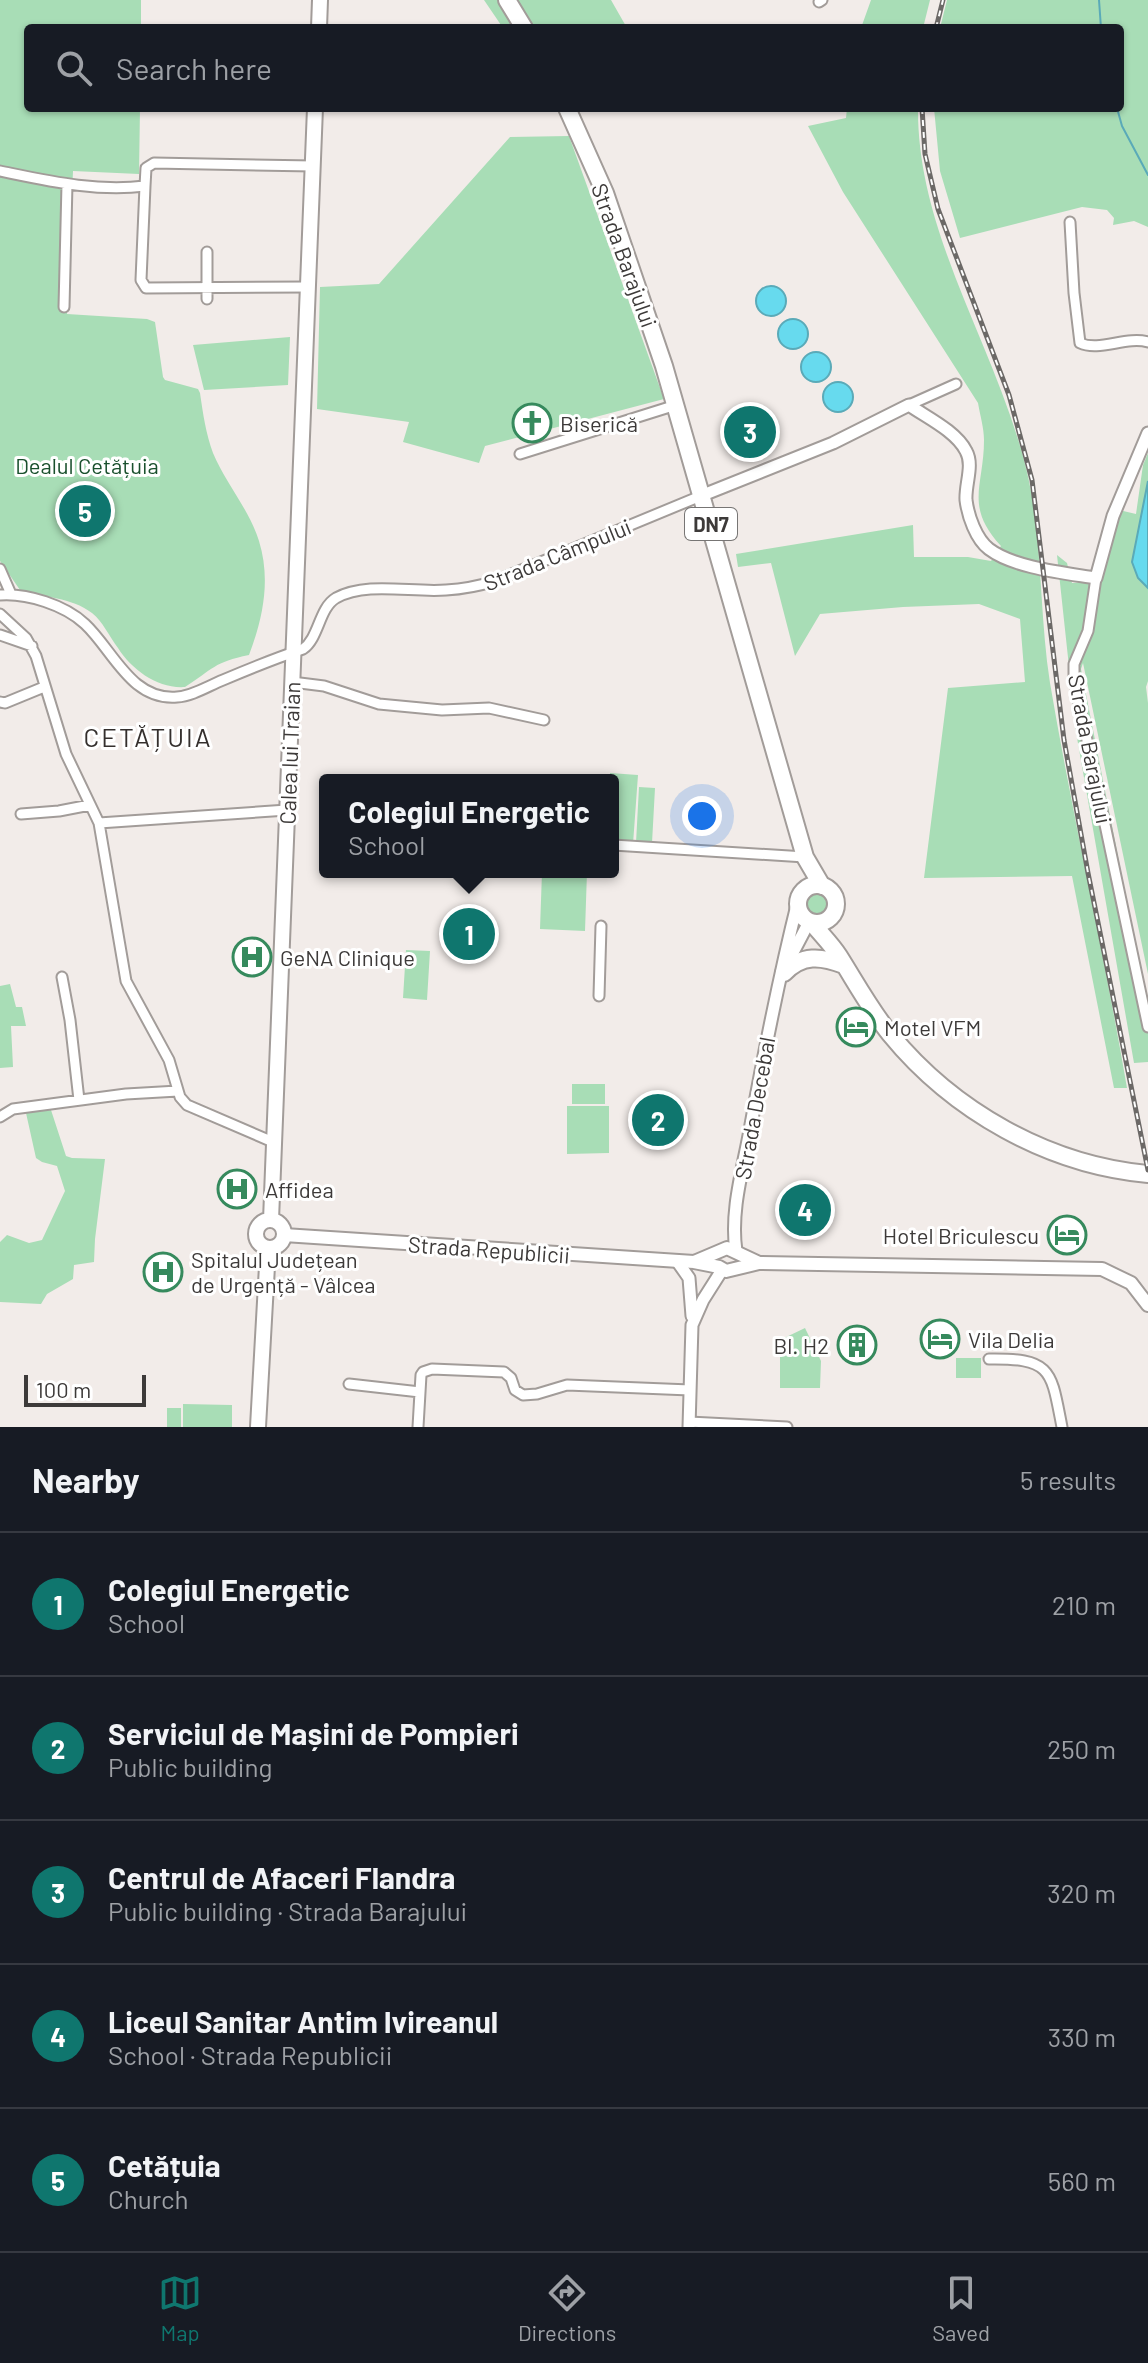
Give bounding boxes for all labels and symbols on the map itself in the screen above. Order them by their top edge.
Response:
street label: Strada Barajului [587,179,663,331]
church icon: Biserică [511,402,553,444]
pin: 3 [724,402,776,462]
place label: Biserică [560,410,638,436]
park label: Dealul Cetățuia [15,452,159,478]
pin: 5 [59,481,111,541]
road number: DN7 [685,508,737,540]
street label: Strada Câmpului [479,513,635,595]
street label: Strada Barajului [1064,672,1118,826]
street label: Calea lui Traian [274,681,304,825]
district label: CETĂȚUIA [83,721,213,752]
your location [682,796,722,836]
pin: 1 [443,904,495,964]
hospital icon: GeNA Clinique [231,936,273,978]
place label: GeNA Clinique [280,944,415,970]
hotel icon: Motel VFM [835,1006,877,1048]
place label: Motel VFM [884,1014,981,1040]
street label: Strada Decebal [729,1035,779,1181]
pin: 2 [632,1090,684,1150]
hospital icon: Affidea [216,1168,258,1210]
place label: Affidea [265,1176,334,1202]
pin: 4 [779,1180,831,1240]
hotel icon: Hotel Briculescu [1046,1214,1088,1256]
place label: Hotel Briculescu [883,1222,1039,1248]
street label: Strada Republicii [407,1230,571,1268]
place label: Spitalul Județean de Urgență - Vâlcea [191,1246,376,1297]
hospital icon: Spitalul Județean de Urgență - Vâlcea [142,1251,184,1293]
hotel icon: Vila Delia [919,1318,961,1360]
building icon: Bl. H2 [836,1324,878,1366]
place label: Vila Delia [968,1326,1055,1352]
place label: Bl. H2 [773,1332,829,1358]
scale bar [24,1371,146,1407]

